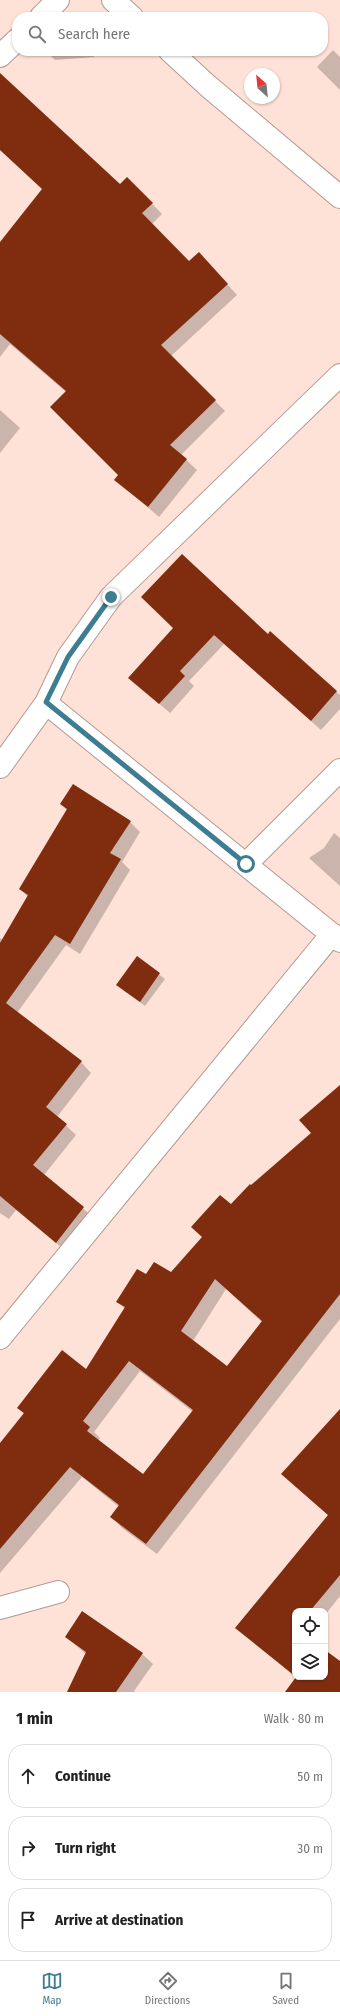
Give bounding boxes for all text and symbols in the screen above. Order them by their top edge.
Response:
search box [12,12,328,56]
icon: search [26,23,48,45]
text: Search here [58,25,130,43]
north arrow [244,68,280,104]
route end [102,588,120,606]
route start [237,855,255,873]
map controls [292,1608,328,1680]
button: locate [292,1608,328,1644]
button: layers [292,1644,328,1680]
text: 1 min [16,1708,53,1729]
text: Walk · 80 m [264,1711,324,1726]
icon: ahead [17,1765,39,1787]
text: Continue [55,1767,111,1785]
text: 50 m [297,1769,323,1784]
icon: right [17,1837,39,1859]
text: Turn right [55,1839,116,1857]
text: 30 m [297,1841,323,1856]
icon: arrive [17,1909,39,1931]
text: Arrive at destination [55,1911,183,1929]
tab: Map [41,1970,63,2007]
tab: Directions [145,1970,190,2007]
tab: Saved [272,1970,299,2007]

